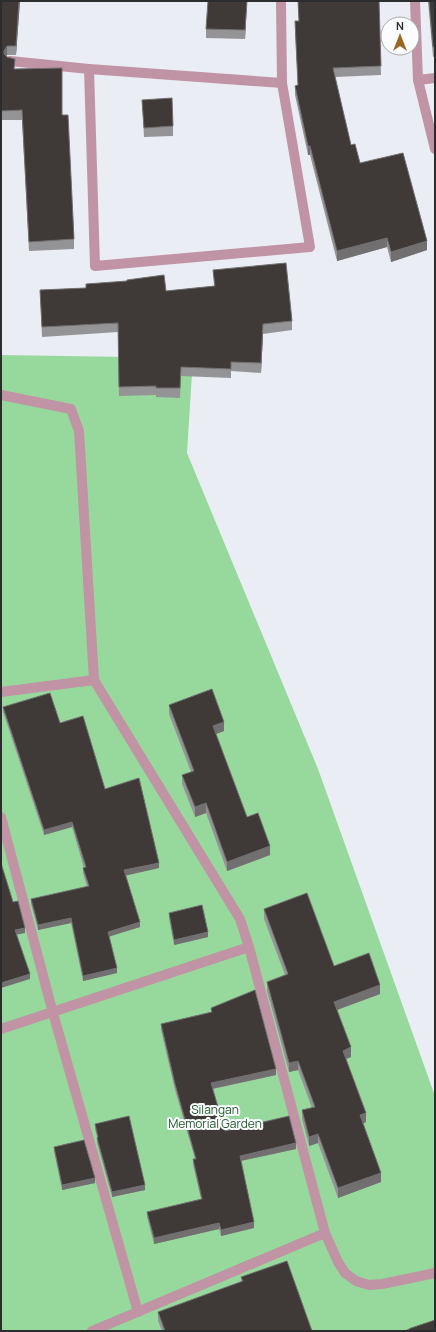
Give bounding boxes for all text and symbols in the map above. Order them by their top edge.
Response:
north arrow [380,16,420,56]
text: N [396,18,404,33]
park label: Silangan Memorial Garden [168,1101,262,1132]

